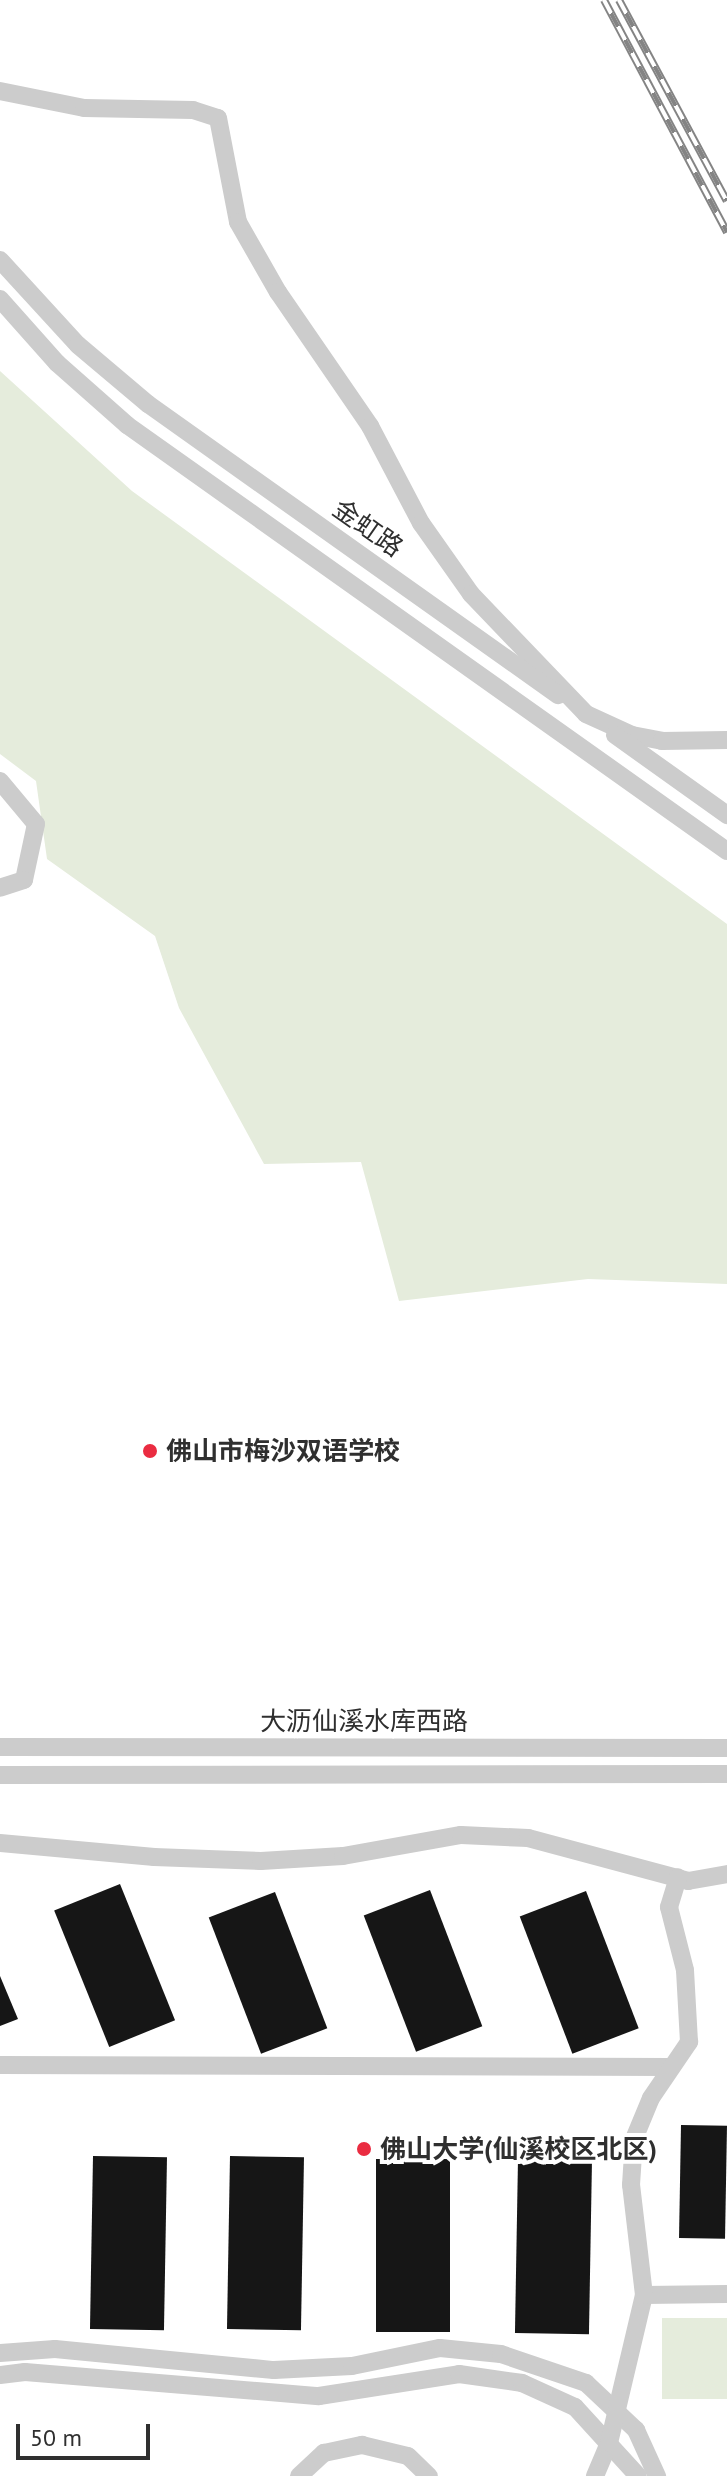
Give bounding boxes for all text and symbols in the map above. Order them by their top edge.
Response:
street label: 金虹路 [327,493,409,563]
place label: 佛山市梅沙双语学校 [166,1435,400,1467]
marker: 佛山市梅沙双语学校 [141,1442,159,1460]
street label: 大沥仙溪水库西路 [260,1705,468,1737]
place label: 佛山大学(仙溪校区北区) [380,2133,657,2165]
marker: 佛山大学(仙溪校区北区) [355,2140,373,2158]
scale bar [20,2408,154,2458]
text: 50 m [30,2422,82,2453]

